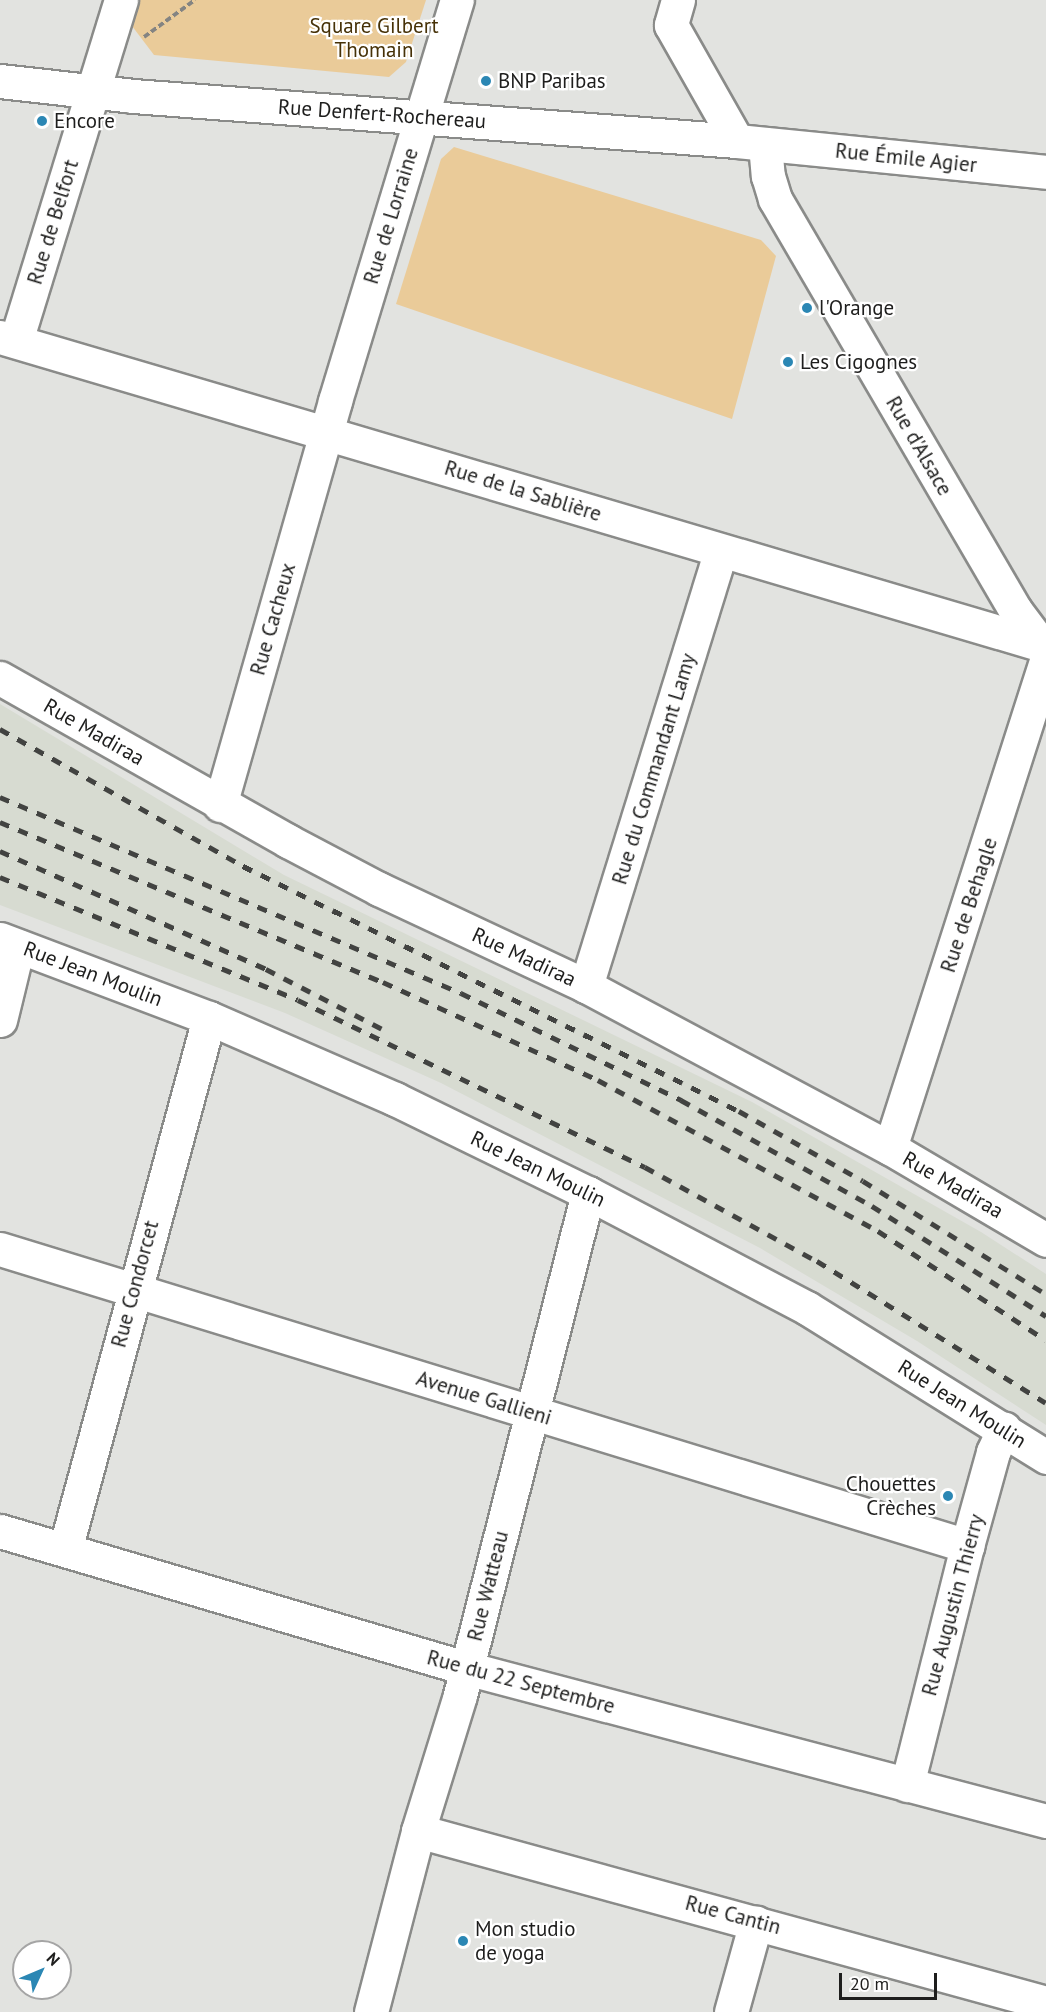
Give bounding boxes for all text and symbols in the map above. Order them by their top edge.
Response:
park label: Square Gilbert Thomain [309,13,439,63]
place label: BNP Paribas [498,68,607,94]
marker: BNP Paribas [479,74,493,88]
street label: Rue Denfert-Rochereau [277,94,487,134]
place label: Encore [54,108,115,134]
marker: Encore [35,114,49,128]
street label: Rue Émile Agier [834,138,978,178]
street label: Rue de Lorraine [358,145,424,287]
street label: Rue de Belfort [22,157,84,287]
place label: l'Orange [819,295,894,321]
marker: l'Orange [800,301,814,315]
place label: Les Cigognes [800,349,917,375]
marker: Les Cigognes [781,355,795,369]
street label: Rue d'Alsace [880,392,958,500]
street label: Rue de la Sablière [441,455,605,527]
street label: Rue Cacheux [245,560,301,678]
street label: Rue du Commandant Lamy [607,650,701,888]
street label: Rue Madiraa [39,693,149,771]
street label: Rue de Behagle [935,834,1003,976]
street label: Rue Madiraa [468,922,580,992]
street label: Rue Jean Moulin [20,936,166,1012]
street label: Rue Jean Moulin [467,1126,609,1212]
street label: Rue Madiraa [898,1146,1008,1224]
street label: Rue Condorcet [106,1218,164,1350]
street label: Rue Jean Moulin [893,1354,1031,1454]
street label: Avenue Gallieni [413,1365,555,1431]
place label: Chouettes Crèches [846,1471,936,1521]
marker: Chouettes Crèches [941,1489,955,1503]
street label: Rue Augustin Thierry [916,1511,990,1699]
street label: Rue Watteau [462,1528,514,1644]
street label: Rue du 22 Septembre [424,1645,618,1719]
street label: Rue Cantin [683,1890,783,1940]
place label: Mon studio de yoga [475,1916,575,1966]
marker: Mon studio de yoga [456,1934,470,1948]
north arrow [12,1940,72,2000]
text: N [43,1948,64,1970]
scale bar [842,1961,940,1999]
text: 20 m [850,1972,889,1995]

